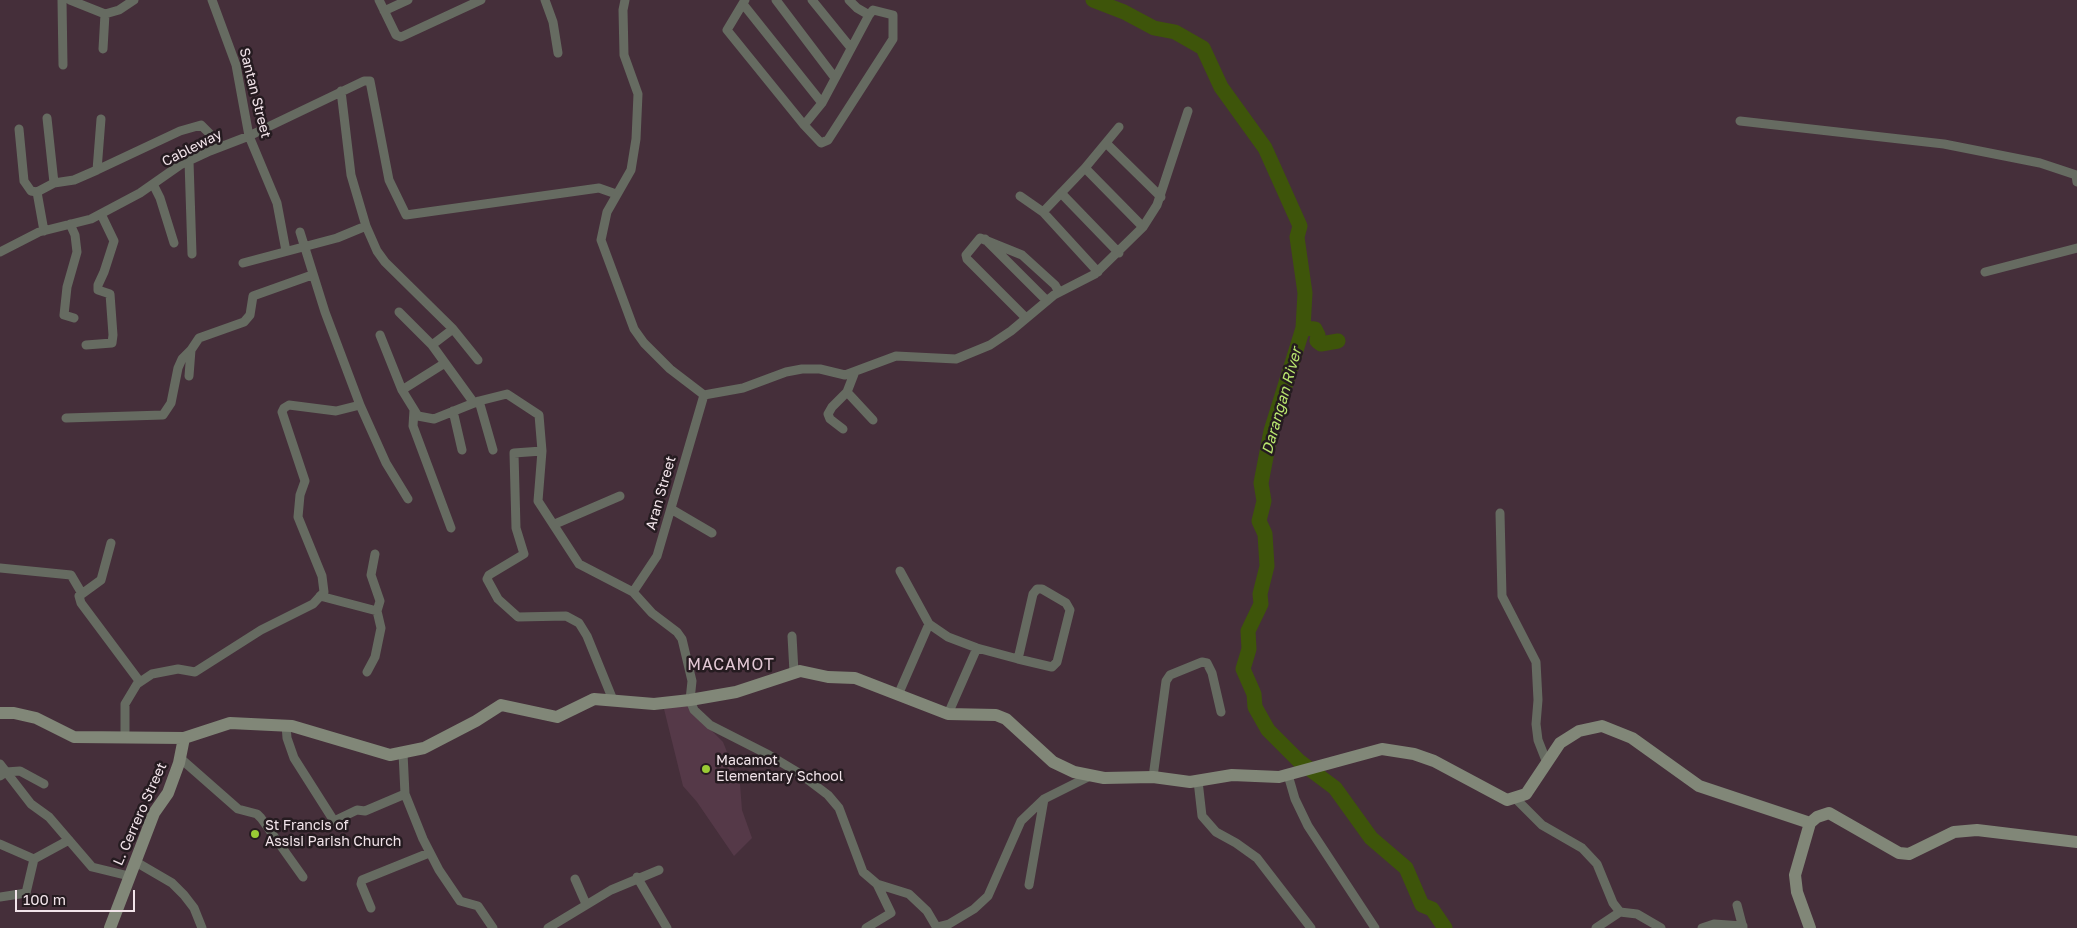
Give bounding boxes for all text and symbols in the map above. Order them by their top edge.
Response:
street label: Santan Street [236,46,274,140]
street label: Cableway [159,126,225,170]
water label: Darangan River [1258,346,1306,456]
street label: Aran Street [642,454,680,532]
district label: MACAMOT [686,655,776,675]
place label: Macamot Elementary School [716,753,843,786]
street label: L. Cerrero Street [110,760,170,868]
marker: Macamot Elementary School [700,763,712,775]
place label: St Francis of Assisi Parish Church [265,818,401,850]
marker: St Francis of Assisi Parish Church [249,828,261,840]
scale bar [18,880,138,912]
text: 100 m [23,890,66,908]

